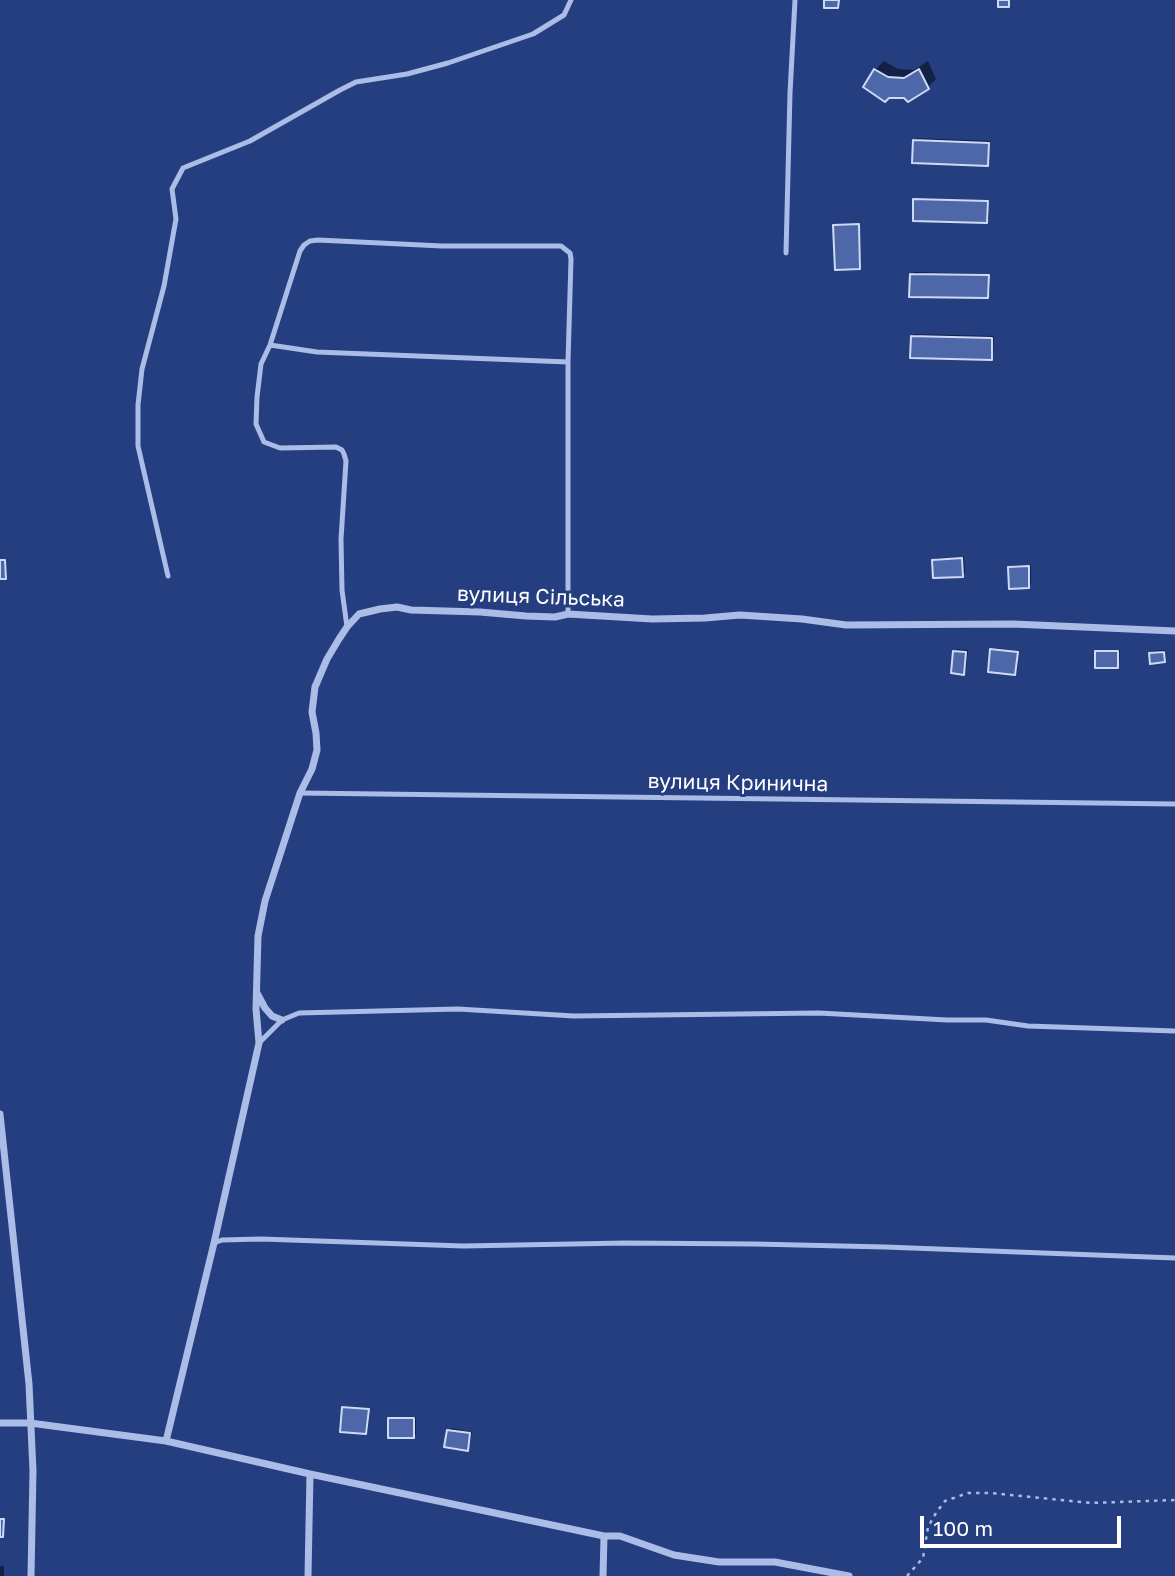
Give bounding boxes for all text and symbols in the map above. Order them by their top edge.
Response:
street label: вулиця Сільська [457,581,625,613]
street label: вулиця Кринична [647,769,829,797]
scale bar [923,1502,1124,1546]
text: 100 m [933,1515,993,1541]

